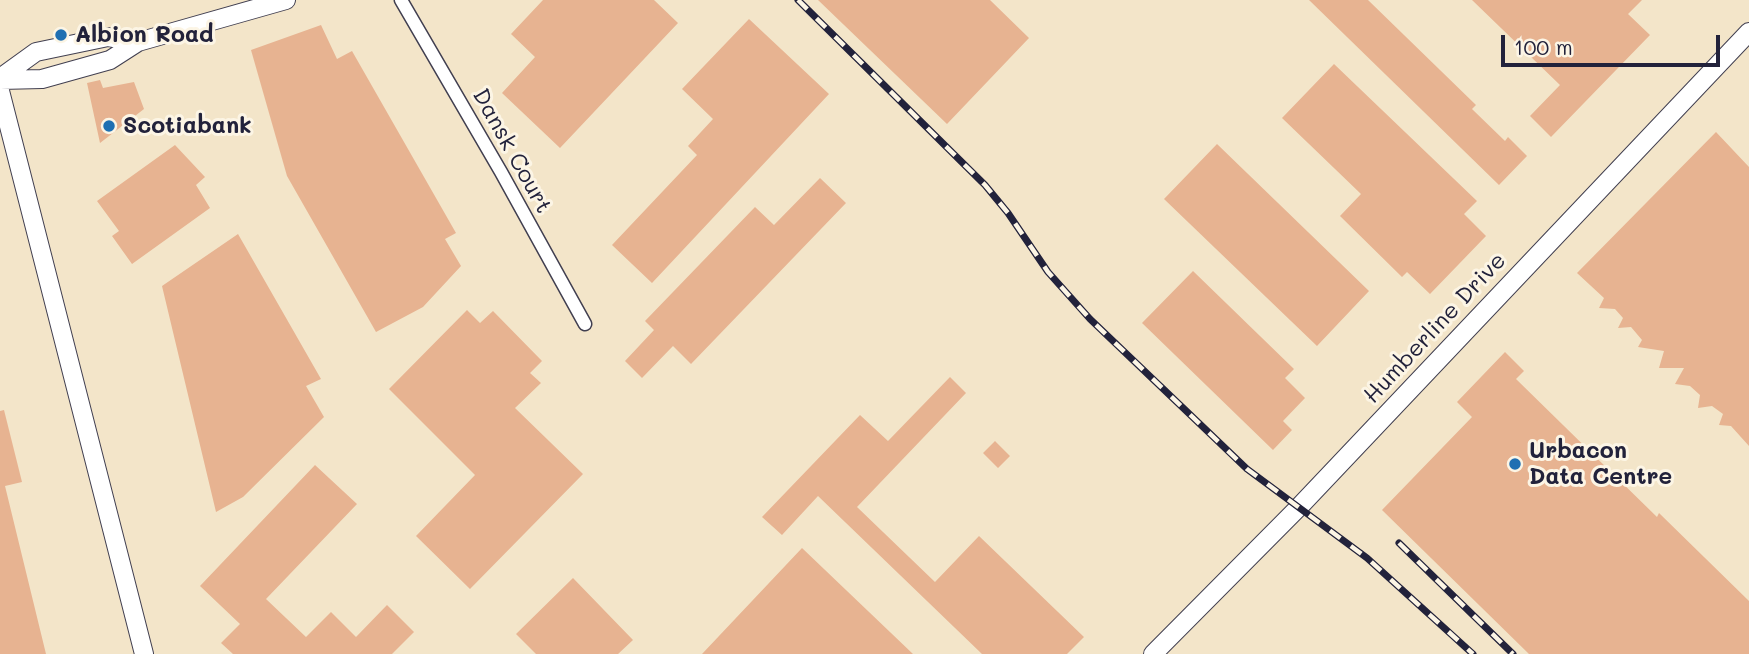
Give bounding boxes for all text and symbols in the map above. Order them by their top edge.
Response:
place label: Albion Road [75,21,214,49]
scale bar [1504,21,1723,65]
marker: Albion Road [53,27,69,43]
text: 100 m [1514,33,1573,60]
street label: Dansk Court [466,84,558,218]
place label: Scotiabank [123,112,252,140]
marker: Scotiabank [101,118,117,134]
street label: Humberline Drive [1358,247,1512,409]
place label: Urbacon Data Centre [1529,437,1672,491]
marker: Urbacon Data Centre [1507,456,1523,472]

